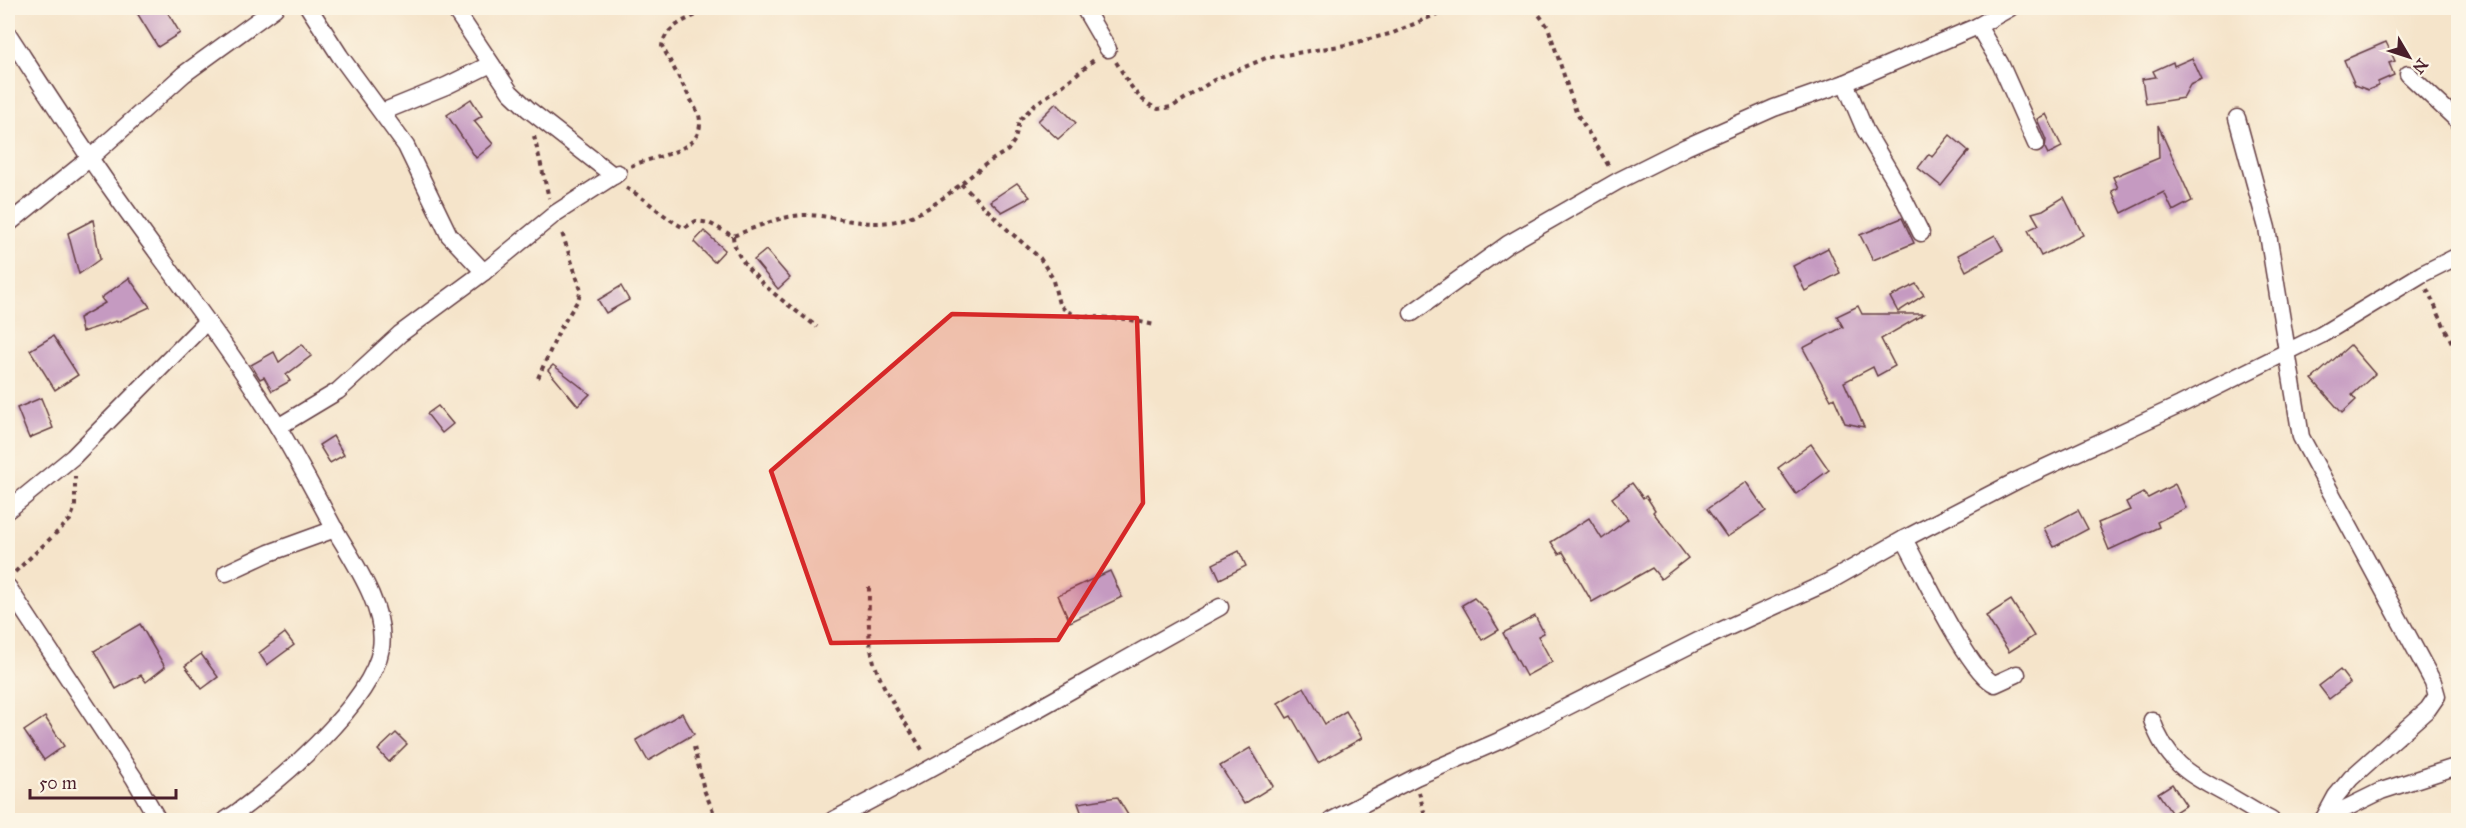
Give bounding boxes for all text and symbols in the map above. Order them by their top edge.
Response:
north arrow [2379,27,2439,87]
text: N [2408,55,2432,78]
scale bar [30,762,176,800]
text: 50 m [39,772,77,794]

